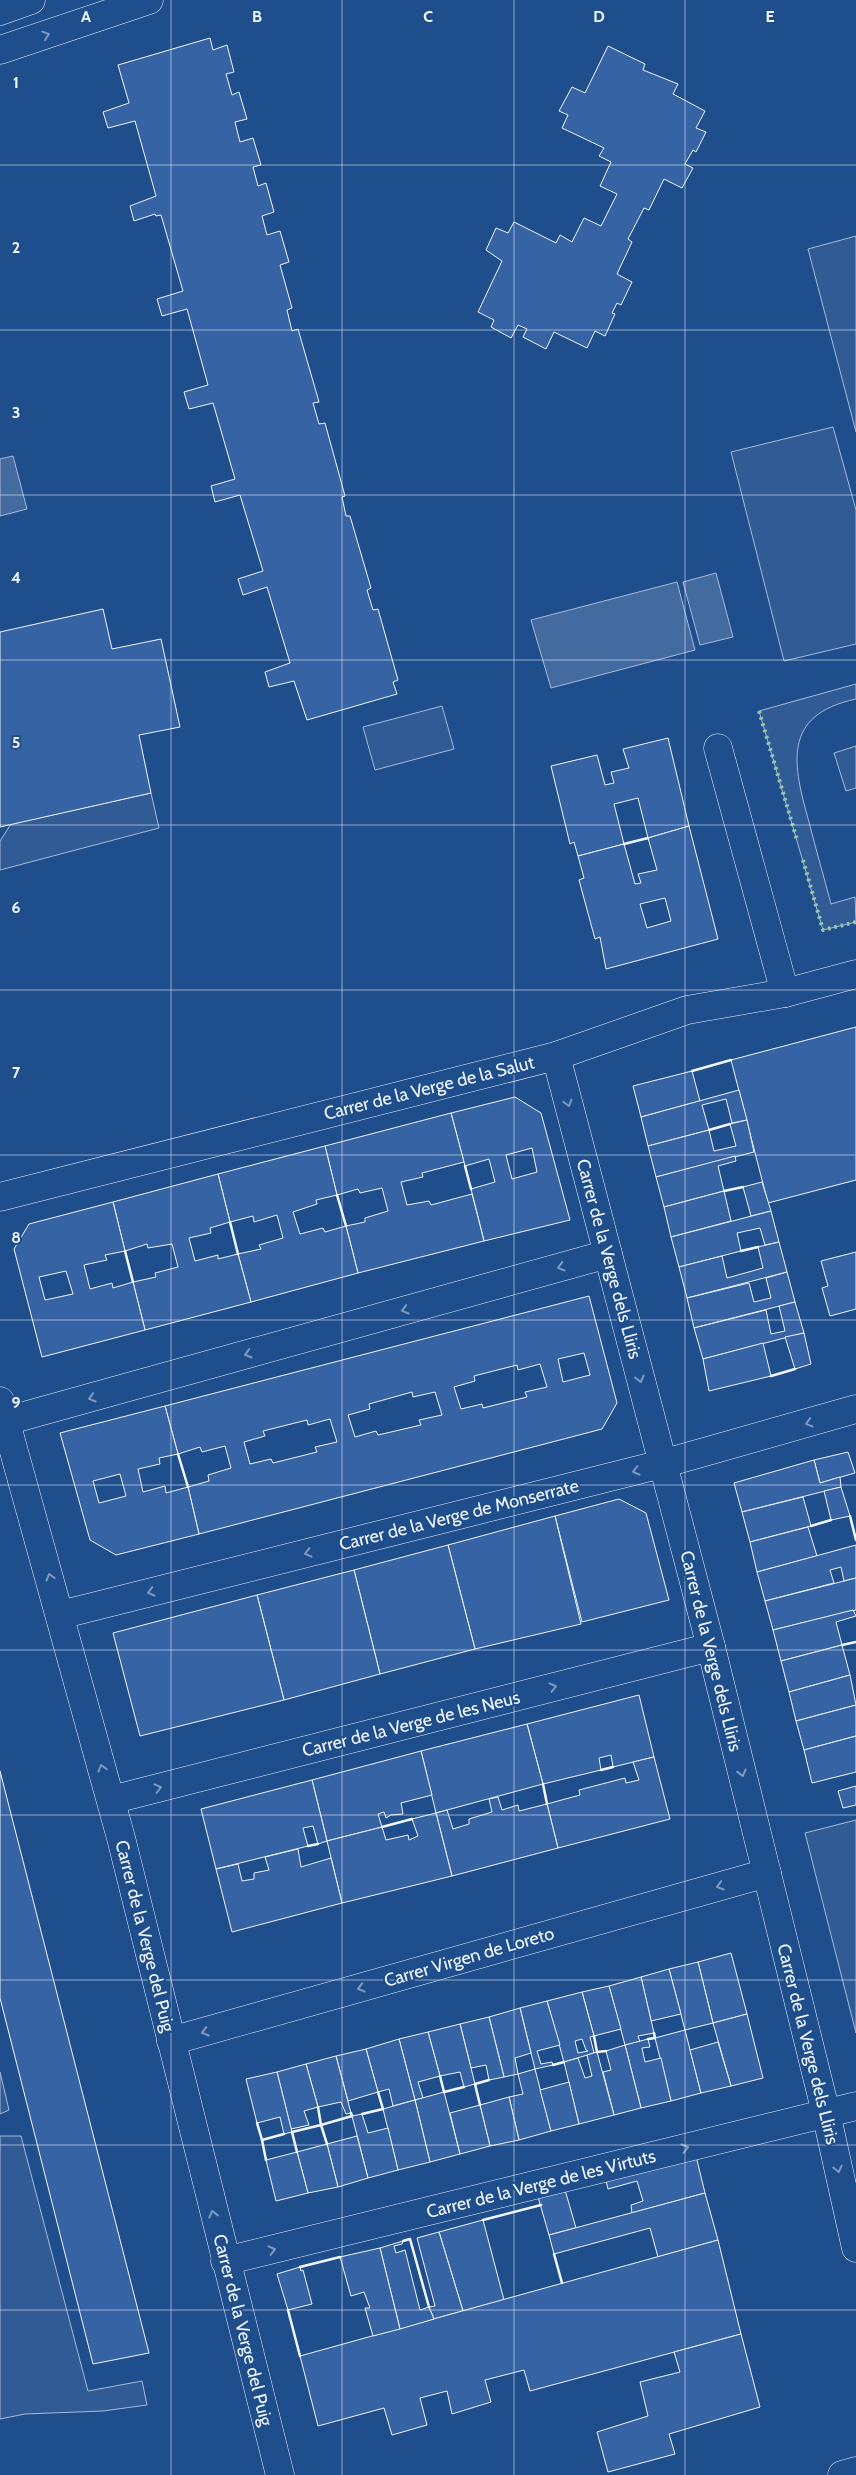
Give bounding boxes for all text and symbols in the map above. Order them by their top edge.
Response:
text: A [81,7,91,26]
text: B [252,7,262,26]
text: C [423,7,433,26]
text: D [593,7,605,26]
text: E [765,7,775,26]
one-way arrow [41,31,50,41]
text: 1 [13,73,19,92]
text: 2 [12,238,20,257]
text: 3 [12,403,20,422]
text: 4 [11,568,21,587]
text: 5 [12,733,20,752]
text: 6 [12,898,21,917]
street label: Carrer de la Verge de la Salut [322,1051,536,1125]
text: 7 [12,1063,21,1082]
one-way arrow [563,1098,573,1106]
street label: Carrer de la Verge dels Lliris [572,1157,646,1361]
text: 8 [11,1228,21,1247]
one-way arrow [557,1261,566,1272]
one-way arrow [401,1305,409,1315]
one-way arrow [244,1348,253,1359]
one-way arrow [634,1374,645,1383]
one-way arrow [88,1392,96,1402]
text: 9 [12,1393,21,1412]
one-way arrow [806,1417,814,1427]
one-way arrow [631,1465,640,1476]
street label: Carrer de la Verge de Monserrate [337,1475,581,1555]
one-way arrow [304,1547,313,1558]
street label: Carrer de la Verge dels Lliris [675,1548,747,1754]
one-way arrow [45,1574,55,1582]
one-way arrow [147,1587,155,1597]
one-way arrow [549,1683,557,1693]
street label: Carrer de la Verge de les Neus [300,1686,522,1762]
one-way arrow [98,1764,108,1772]
one-way arrow [736,1769,747,1778]
one-way arrow [154,1783,163,1794]
street label: Carrer de la Verge del Puig [111,1838,180,2035]
one-way arrow [716,1881,724,1891]
street label: Carrer Virgen de Loreto [381,1922,557,1992]
street label: Carrer de la Verge dels Lliris [772,1941,844,2147]
one-way arrow [358,1982,366,1992]
one-way arrow [201,2026,209,2036]
one-way arrow [681,2143,690,2154]
street label: Carrer de la Verge de les Virtuts [424,2145,658,2223]
one-way arrow [832,2164,843,2173]
one-way arrow [208,2209,219,2218]
street label: Carrer de la Verge del Puig [209,2232,278,2429]
one-way arrow [268,2245,277,2256]

